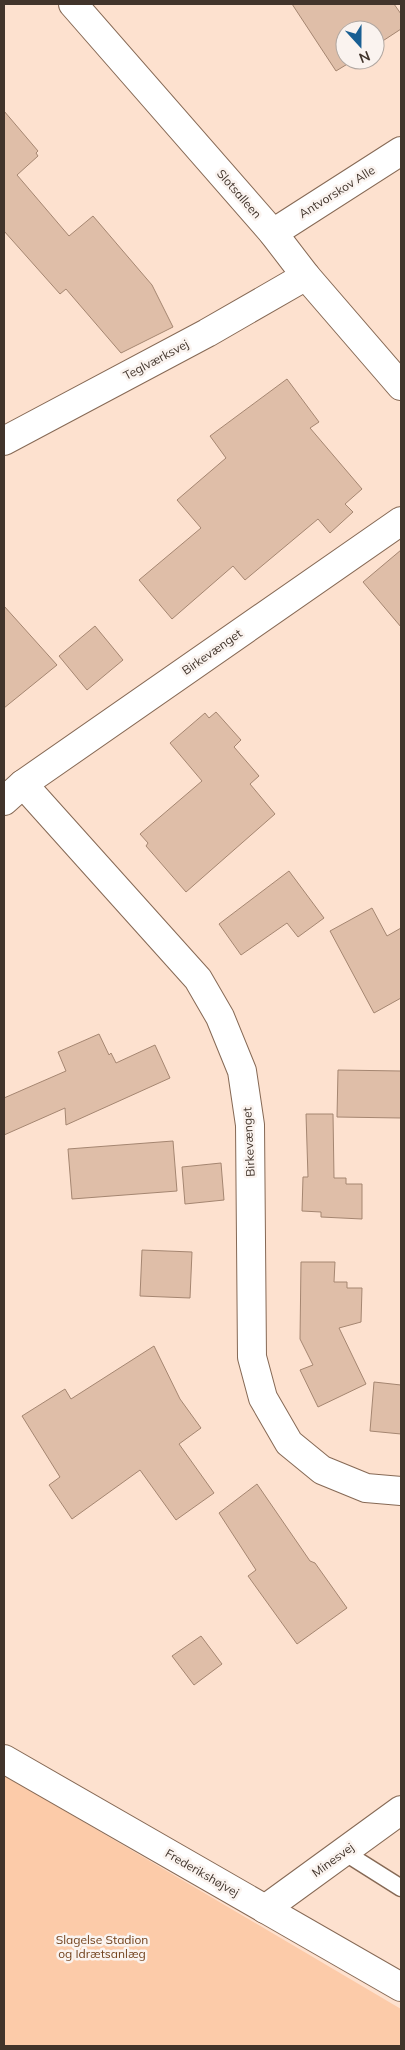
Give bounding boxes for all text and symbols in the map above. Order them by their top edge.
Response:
north arrow [335,20,385,70]
text: N [356,47,373,67]
street label: Antvorskov Alle [296,162,378,221]
street label: Slotsalleen [214,166,265,221]
street label: Teglværksvej [121,336,191,383]
street label: Birkevænget [179,625,245,678]
street label: Birkevænget [239,1107,258,1177]
street label: Minesvej [309,1839,357,1880]
street label: Frederikshøjvej [163,1845,242,1900]
park label: Slagelse Stadion og Idrætsanlæg [56,1932,148,1961]

